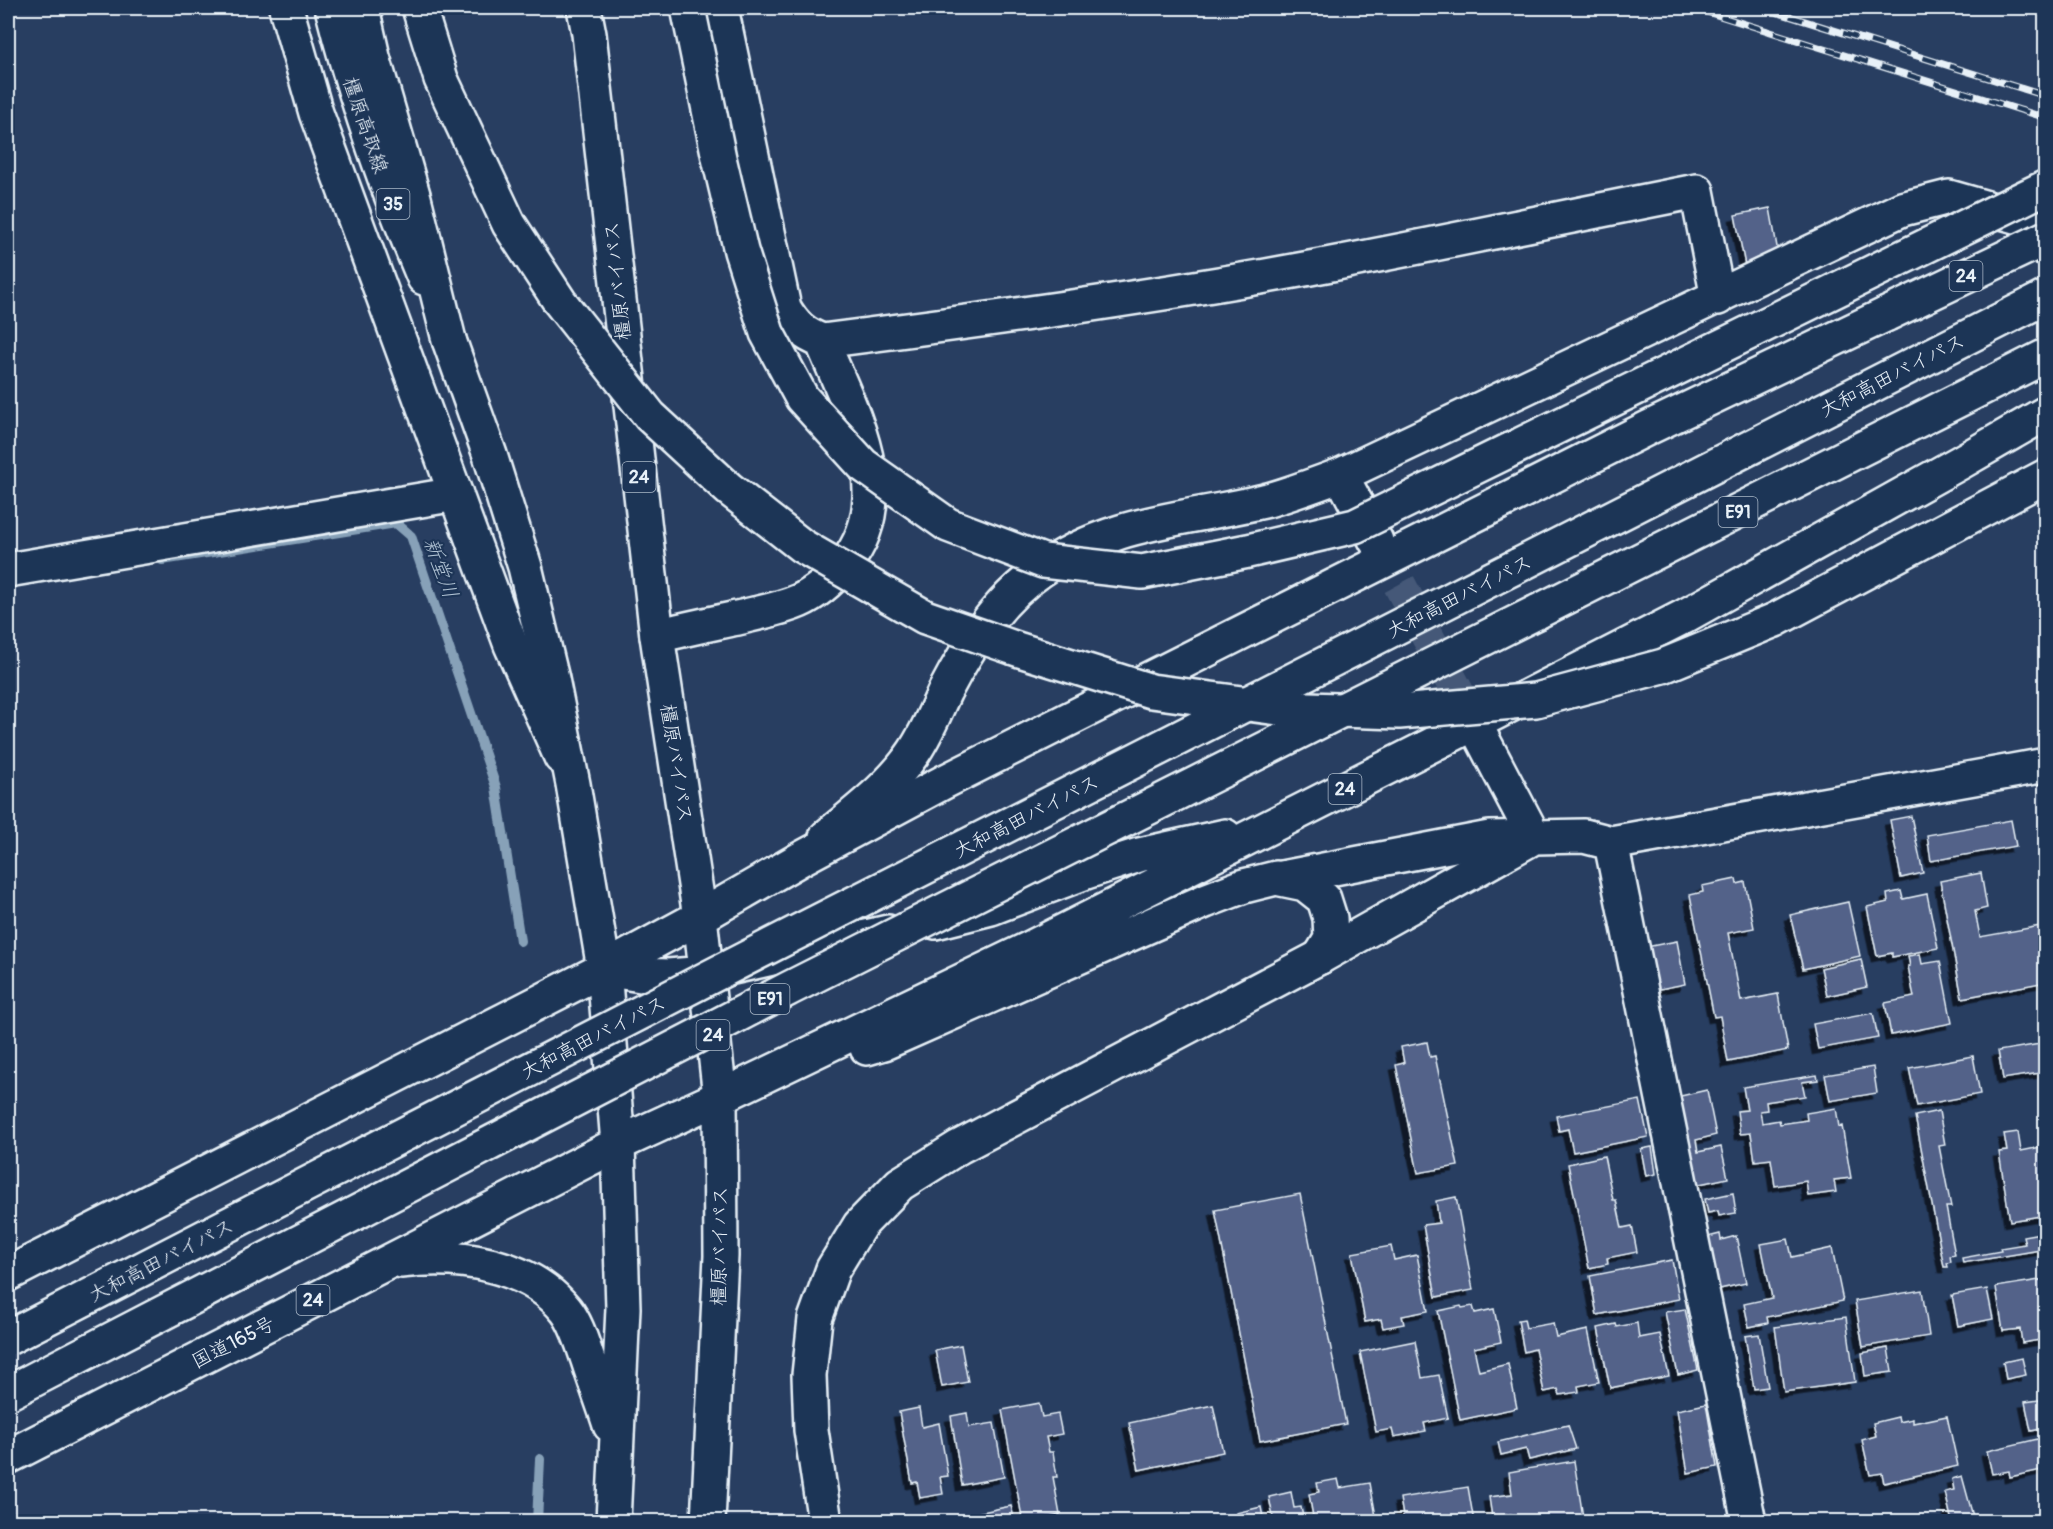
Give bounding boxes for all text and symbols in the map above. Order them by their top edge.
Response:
street label: 橿原高取線 [337,74,394,177]
road number: 35 [376,189,410,219]
street label: 橿原バイパス [599,220,636,342]
road number: 24 [1950,261,1982,291]
street label: 大和高田バイパス [1815,328,1969,423]
road number: 24 [622,462,656,492]
road number: E91 [1718,497,1758,527]
water label: 新堂川 [417,534,464,602]
street label: 大和高田バイパス [1382,549,1536,644]
street label: 橿原バイパス [655,702,698,824]
street label: 大和高田バイパス [949,769,1103,864]
road number: 24 [1328,774,1362,804]
road number: E91 [750,984,790,1014]
street label: 大和高田バイパス [516,990,670,1085]
road number: 24 [696,1020,730,1050]
street label: 橿原バイパス [706,1186,733,1306]
street label: 大和高田バイパス [84,1213,238,1308]
road number: 24 [296,1285,330,1315]
street label: 国道165号 [187,1311,279,1374]

